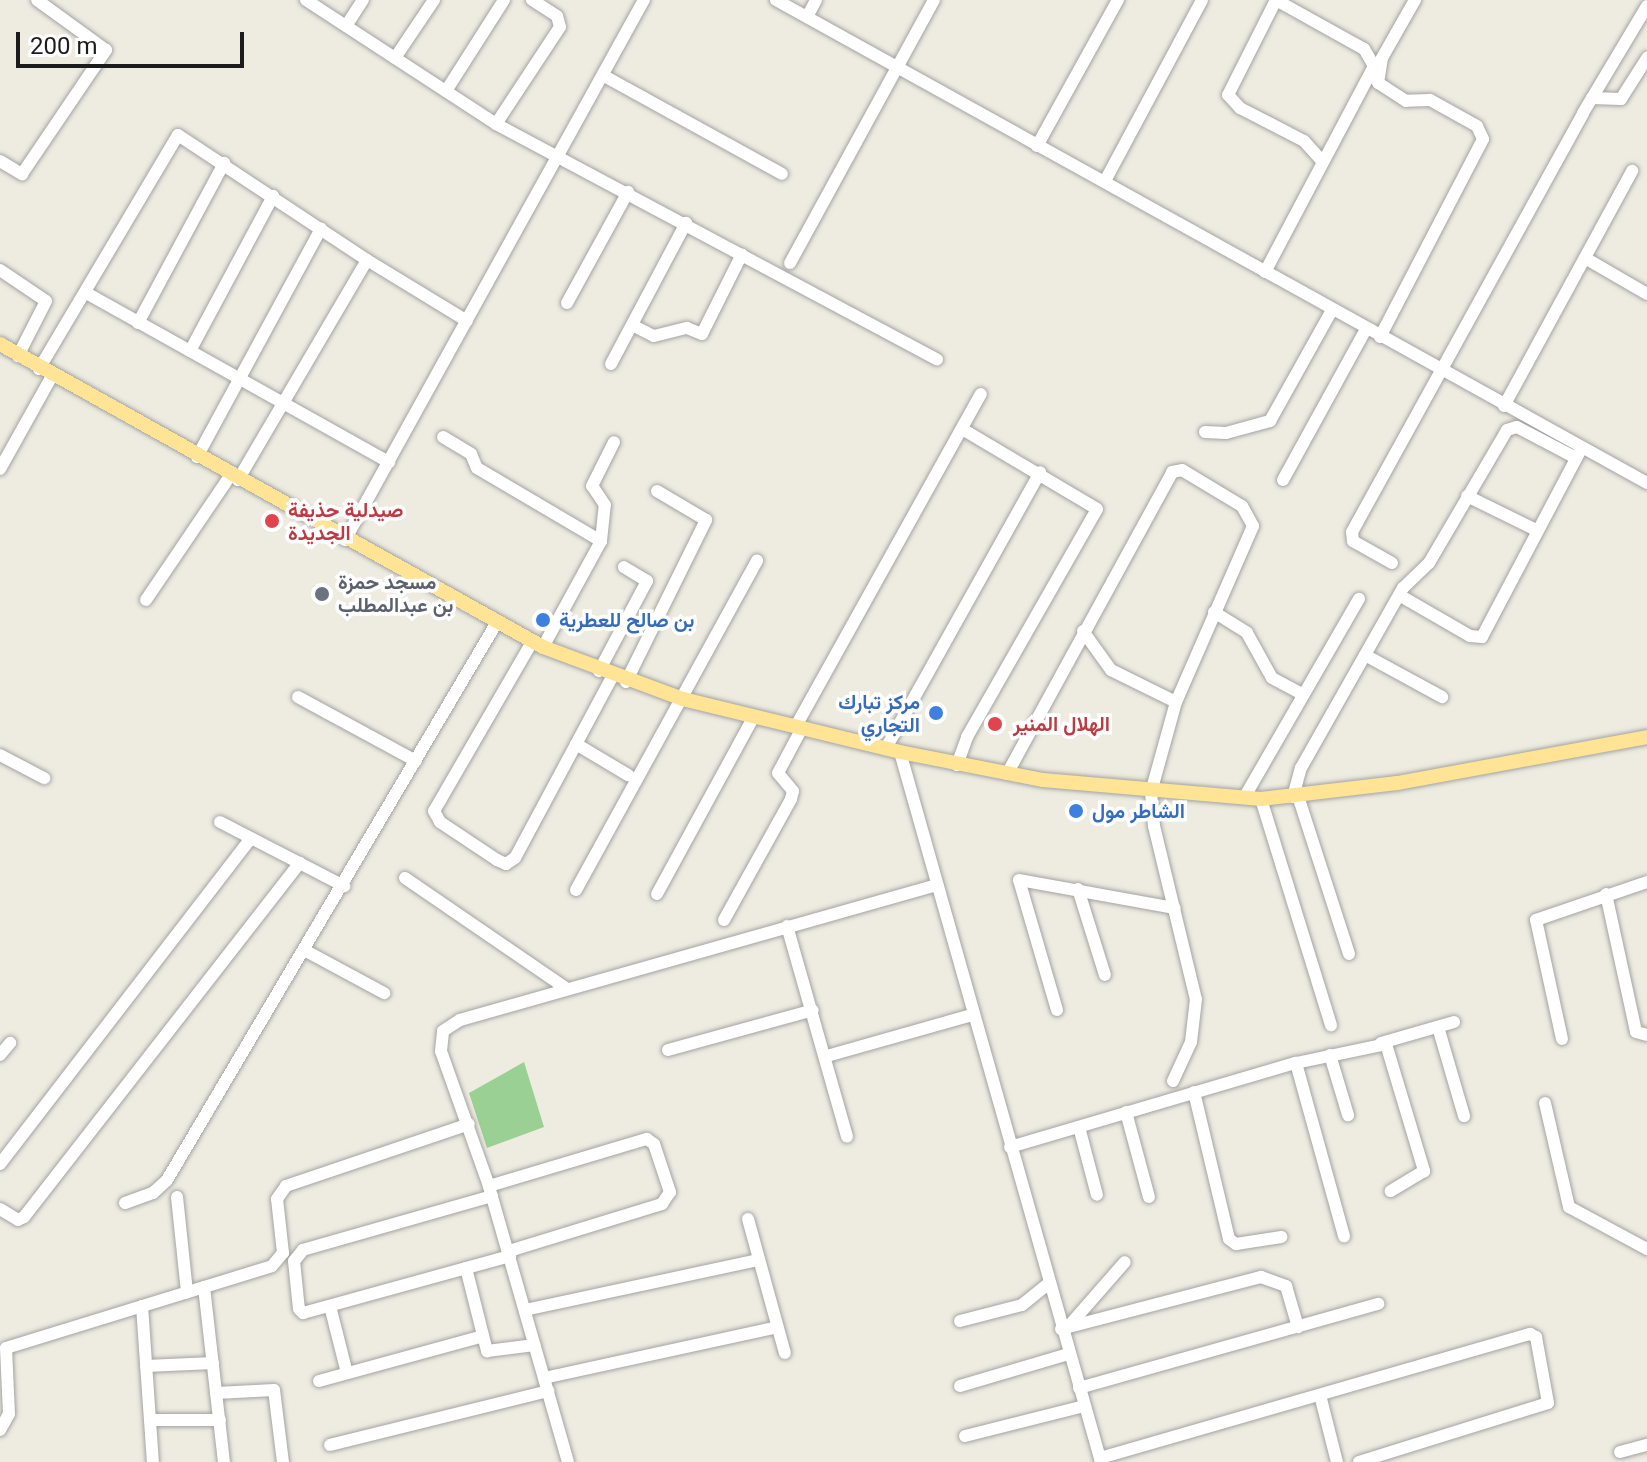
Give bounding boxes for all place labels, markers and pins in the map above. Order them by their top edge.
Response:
place label: صيدلية حذيفة الجديدة [288,498,403,545]
marker: صيدلية حذيفة الجديدة [263,512,281,530]
place label: مسجد حمزة بن عبدالمطلب [338,570,453,617]
marker: مسجد حمزة بن عبدالمطلب [313,585,331,603]
place label: بن صالح للعطرية [559,608,694,632]
marker: بن صالح للعطرية [534,611,552,629]
place label: مركز تبارك التجاري [838,690,920,737]
marker: مركز تبارك التجاري [927,704,945,722]
place label: الهلال المنير [1013,712,1110,736]
marker: الهلال المنير [984,713,1006,735]
place label: الشاطر مول [1092,799,1185,823]
marker: الشاطر مول [1067,802,1085,820]

